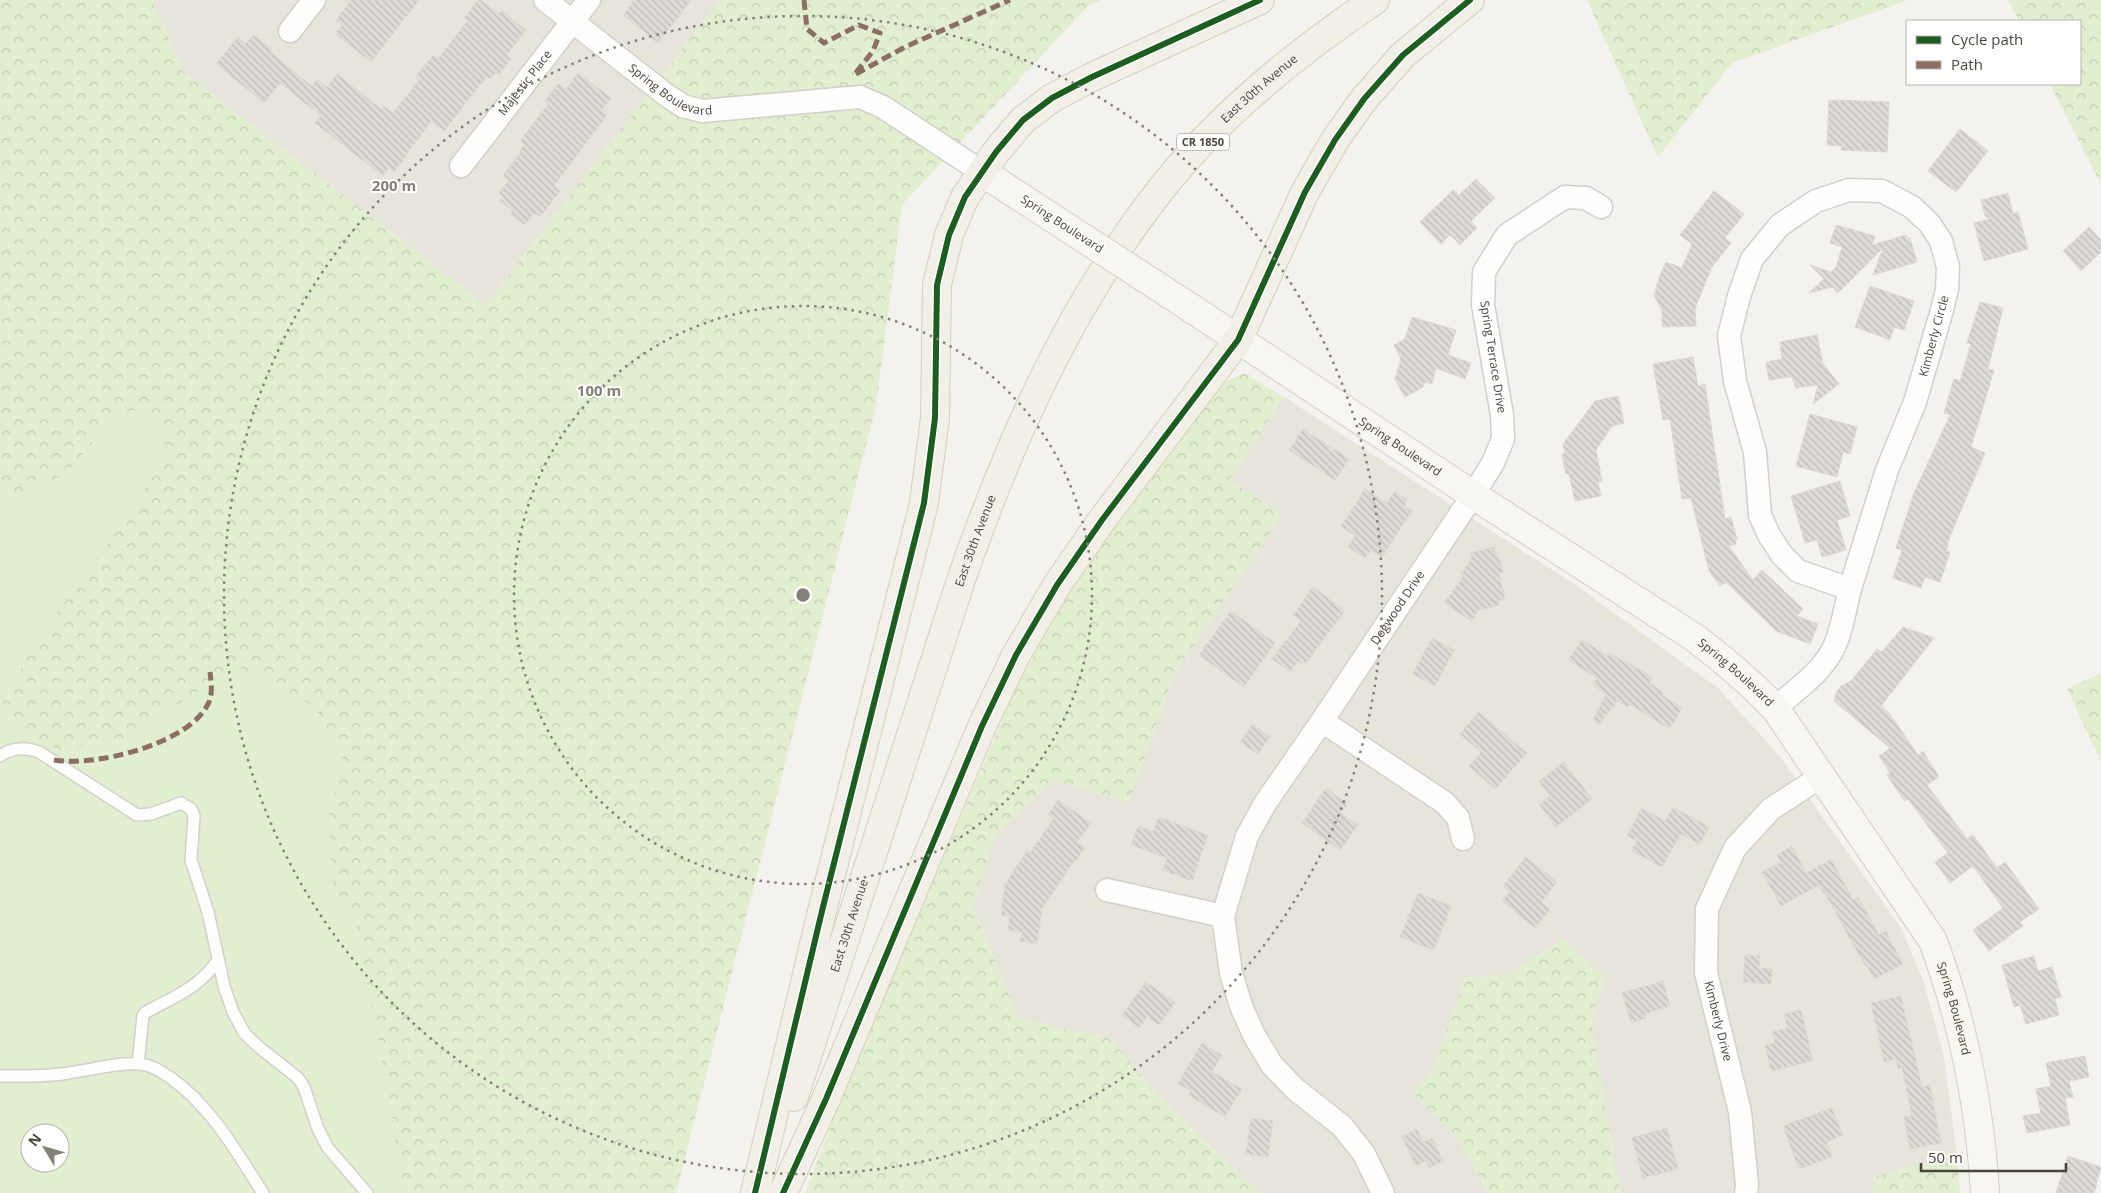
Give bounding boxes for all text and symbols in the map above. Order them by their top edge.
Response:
legend [1906,20,2081,85]
text: Cycle path [1951,29,2023,49]
street label: Majestic Place [494,46,556,119]
street label: East 30th Avenue [1217,50,1301,127]
text: Path [1951,54,1983,74]
street label: Spring Boulevard [625,60,713,119]
road number: CR 1850 [1177,134,1229,150]
text: 200 m [372,175,416,195]
street label: Spring Boulevard [1017,190,1107,257]
street label: Kimberly Circle [1914,293,1953,378]
street label: Spring Terrace Drive [1476,299,1511,415]
text: 100 m [577,380,621,400]
street label: Spring Boulevard [1356,413,1445,480]
street label: East 30th Avenue [950,492,1000,589]
street label: Dogwood Drive [1366,567,1428,648]
centre of rings [794,586,812,604]
street label: Spring Boulevard [1695,634,1778,710]
street label: East 30th Avenue [826,877,872,974]
street label: Spring Boulevard [1933,960,1975,1056]
street label: Kimberly Drive [1700,979,1737,1063]
north arrow [20,1123,70,1173]
text: N [23,1129,45,1150]
scale bar [1921,1140,2066,1172]
text: 50 m [1928,1147,1963,1167]

